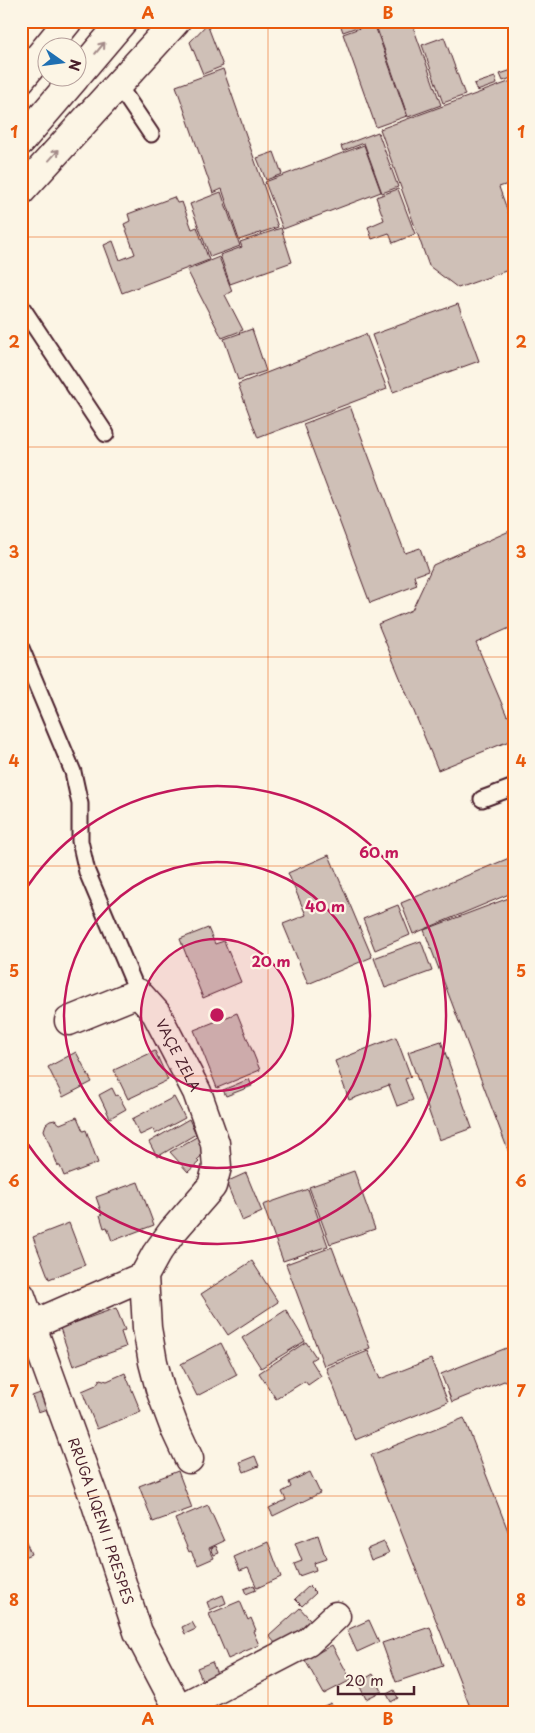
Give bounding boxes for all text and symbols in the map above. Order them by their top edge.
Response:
text: A [142,0,155,24]
text: B [383,0,394,24]
north arrow [38,38,88,88]
one-way arrow [94,41,106,54]
text: N [64,57,87,73]
text: 1 [10,119,18,143]
text: 1 [517,119,525,143]
one-way arrow [48,148,60,161]
text: 2 [8,329,20,353]
text: 2 [515,329,527,353]
text: 3 [9,539,19,563]
text: 3 [516,539,526,563]
text: 4 [9,748,20,772]
text: 4 [516,748,527,772]
text: 60 m [359,840,399,863]
text: 40 m [305,894,345,917]
text: 20 m [252,949,290,972]
text: 5 [9,958,19,982]
text: 5 [516,958,526,982]
centre of rings [208,1006,226,1024]
street label: VAÇE ZELA [151,1015,206,1095]
text: 6 [8,1168,20,1192]
text: 6 [515,1168,527,1192]
text: 7 [9,1378,19,1402]
text: 7 [516,1378,526,1402]
street label: RRUGA LIQENI I PRESPES [63,1434,139,1607]
text: 8 [9,1587,19,1611]
text: 8 [516,1587,526,1611]
scale bar [338,1663,414,1695]
text: 20 m [345,1668,384,1691]
text: A [142,1706,155,1730]
text: B [383,1706,394,1730]

